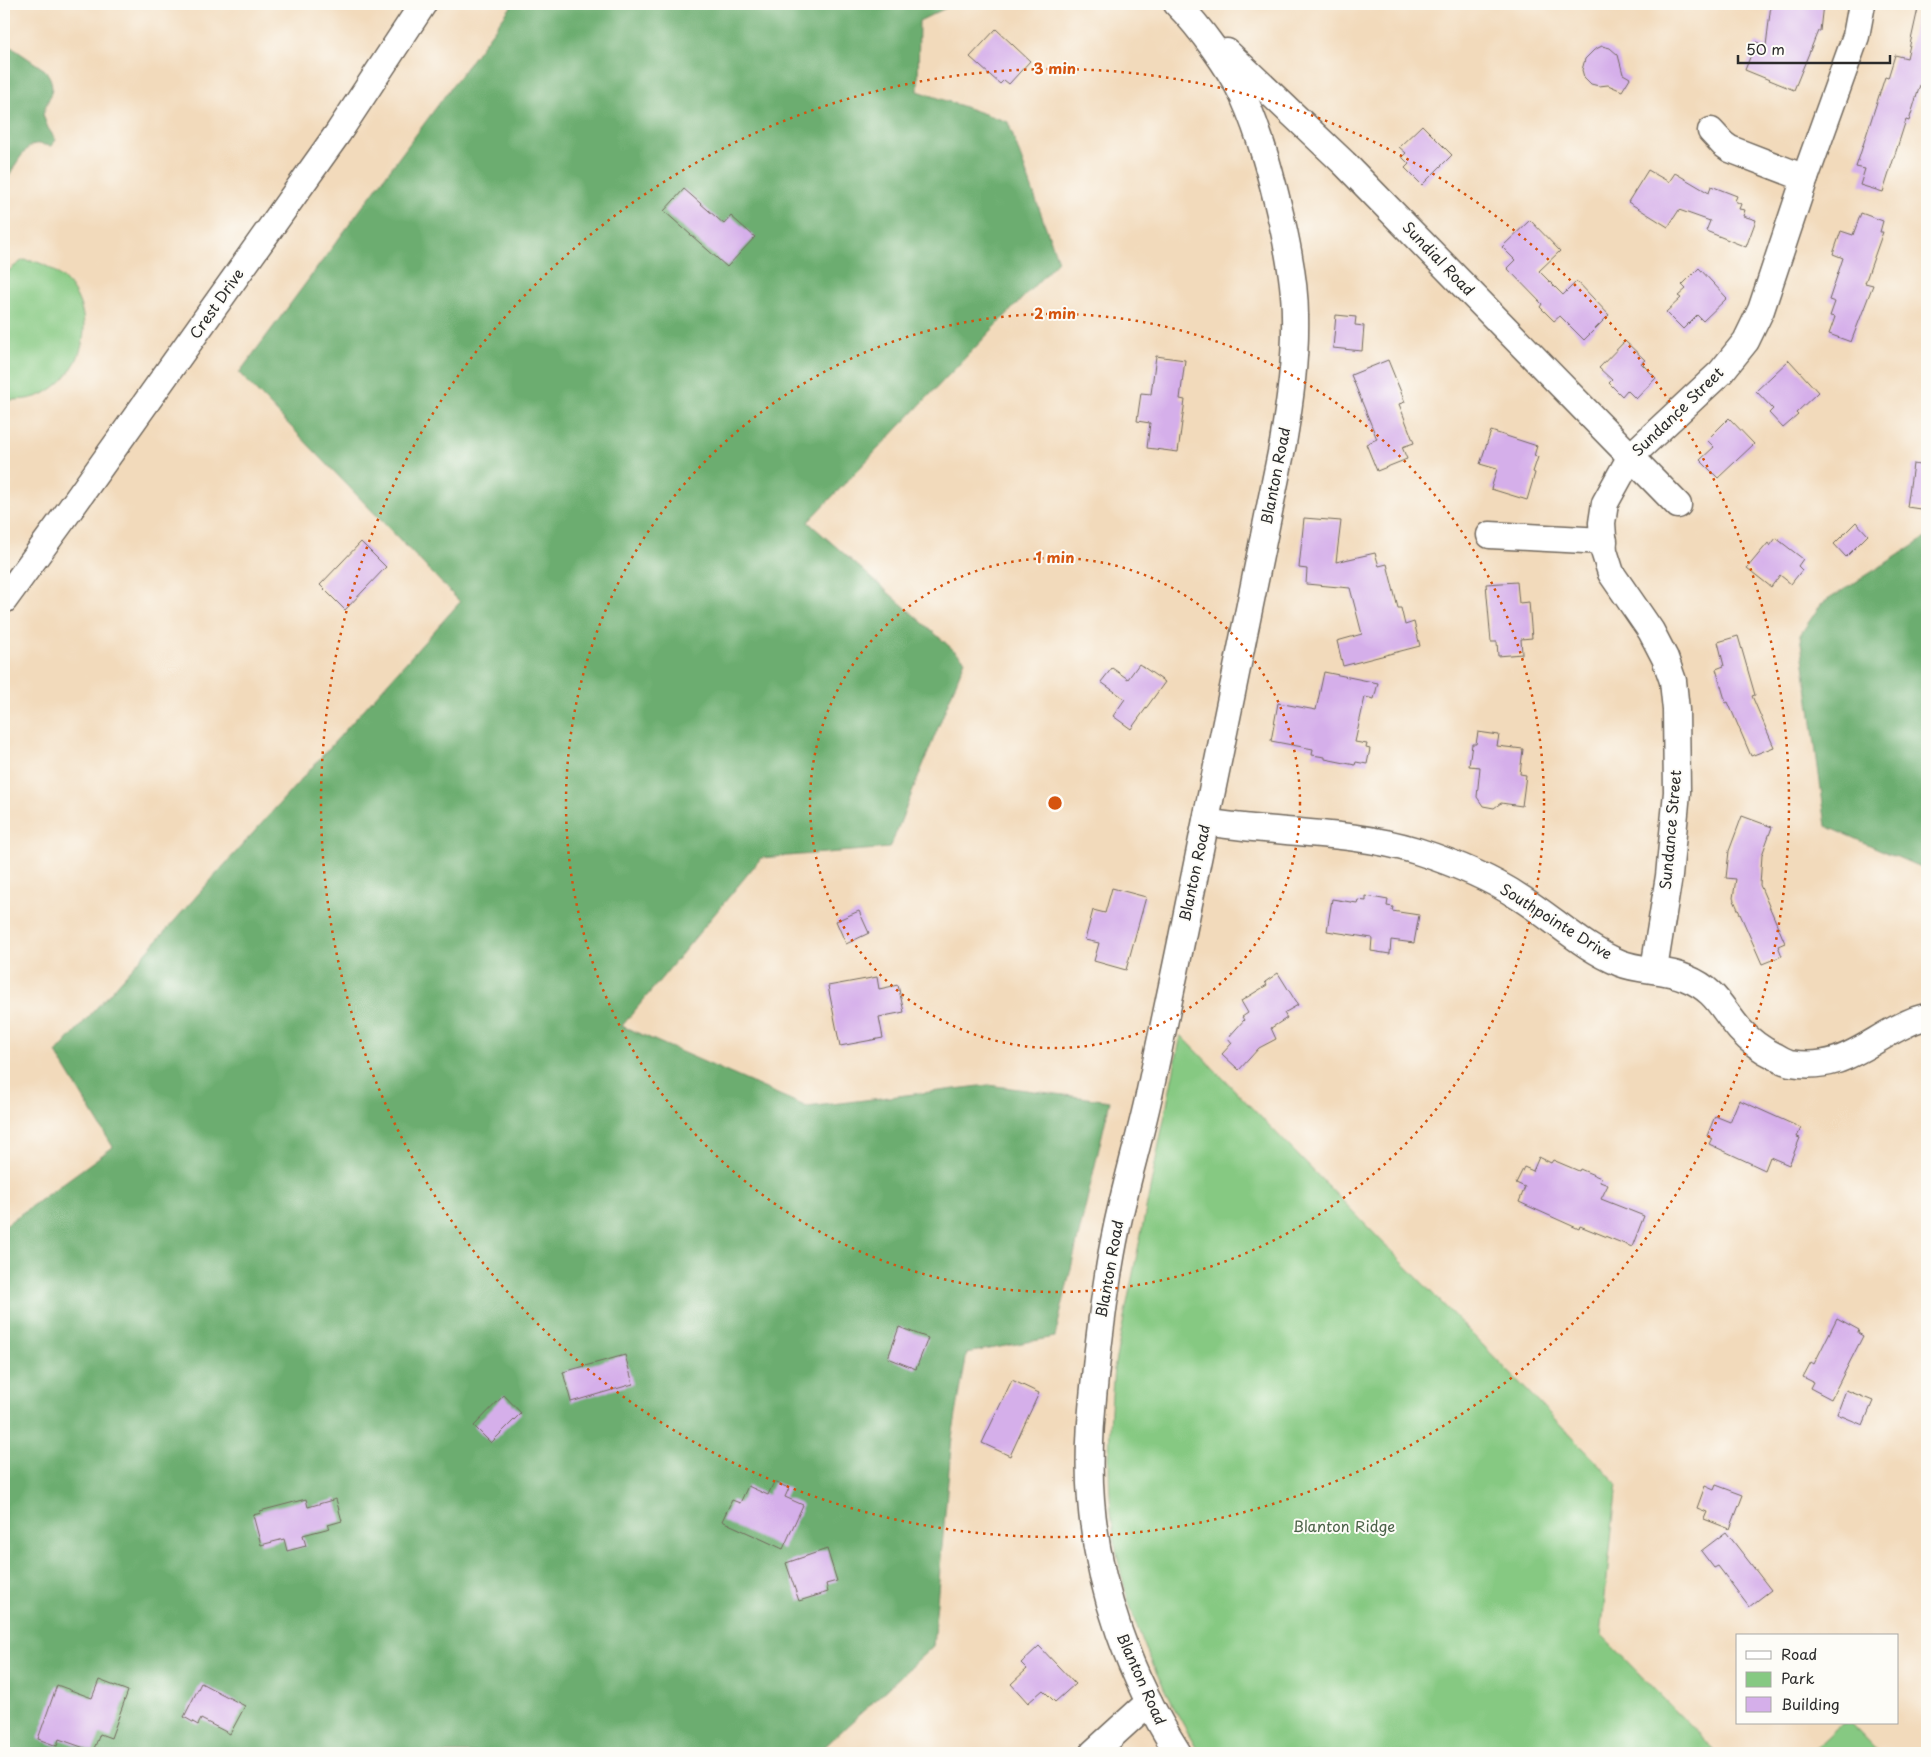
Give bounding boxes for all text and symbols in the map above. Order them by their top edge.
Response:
scale bar [1738,32,1891,64]
text: 50 m [1746,37,1785,60]
text: 3 min [1034,56,1076,79]
street label: Sundial Road [1398,216,1481,300]
street label: Crest Drive [183,263,249,343]
text: 2 min [1034,301,1076,324]
street label: Sundance Street [1626,361,1728,461]
street label: Blanton Road [1254,425,1295,526]
text: 1 min [1036,545,1074,568]
street label: Sundance Street [1653,769,1686,891]
centre of rings [1046,794,1064,812]
street label: Blanton Road [1172,822,1215,923]
street label: Southpointe Drive [1496,877,1617,965]
street label: Blanton Road [1089,1218,1128,1319]
park label: Blanton Ridge [1293,1514,1395,1537]
street label: Blanton Road [1112,1629,1173,1728]
legend [1736,1634,1898,1724]
text: Road [1781,1642,1817,1665]
text: Park [1781,1666,1815,1689]
text: Building [1781,1692,1840,1715]

